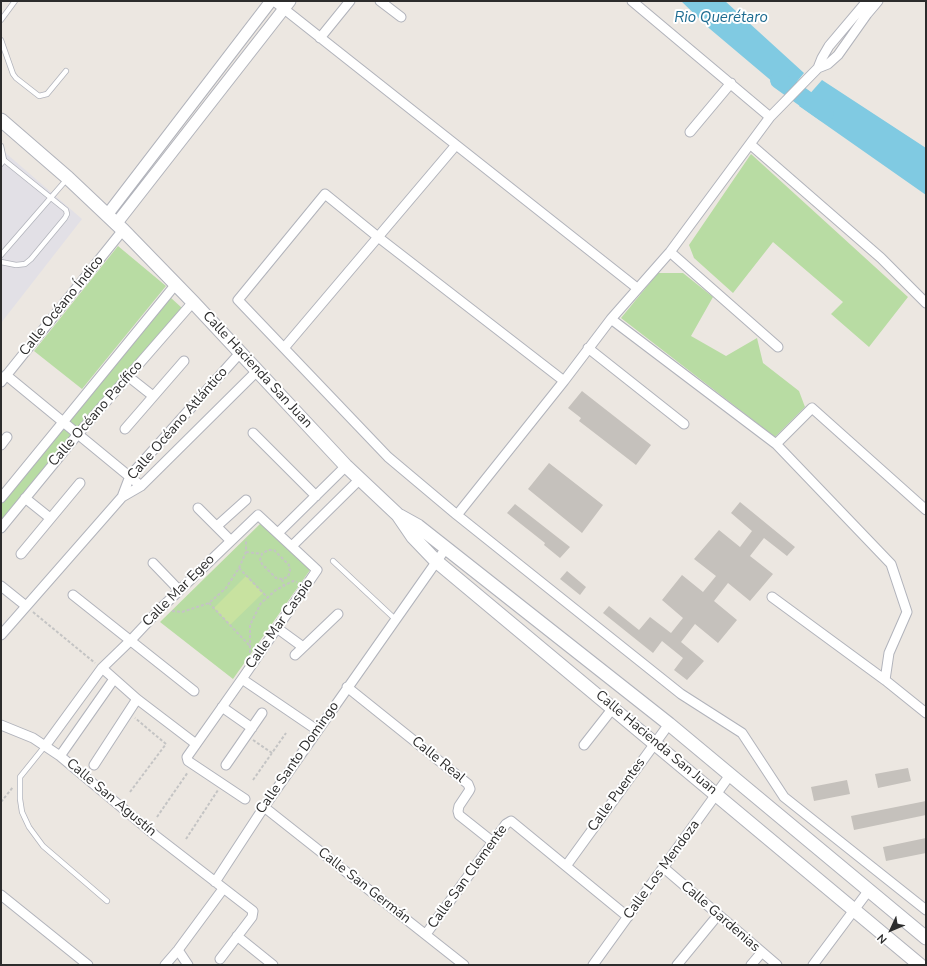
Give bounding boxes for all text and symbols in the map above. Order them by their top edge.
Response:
water label: Rio Querétaro [674,9,768,27]
street label: Calle Océano Índico [16,252,108,360]
street label: Calle Hacienda San Juan [198,308,316,432]
street label: Calle Océano Pacífico [45,358,147,470]
street label: Calle Océano Atlántico [124,364,232,484]
street label: Calle Mar Egeo [139,551,219,631]
street label: Calle Mar Caspio [243,576,317,672]
street label: Calle Hacienda San Juan [592,687,720,799]
street label: Calle Santo Domingo [253,699,343,817]
street label: Calle Real [408,733,468,787]
street label: Calle San Agustín [63,755,159,841]
street label: Calle Puentes [585,755,649,835]
street label: Calle Los Mendoza [620,817,704,923]
street label: Calle San Clemente [425,822,511,932]
street label: Calle San Germán [314,844,414,928]
street label: Calle Gardenias [677,878,763,956]
north arrow [871,910,911,950]
text: N [874,931,890,947]

